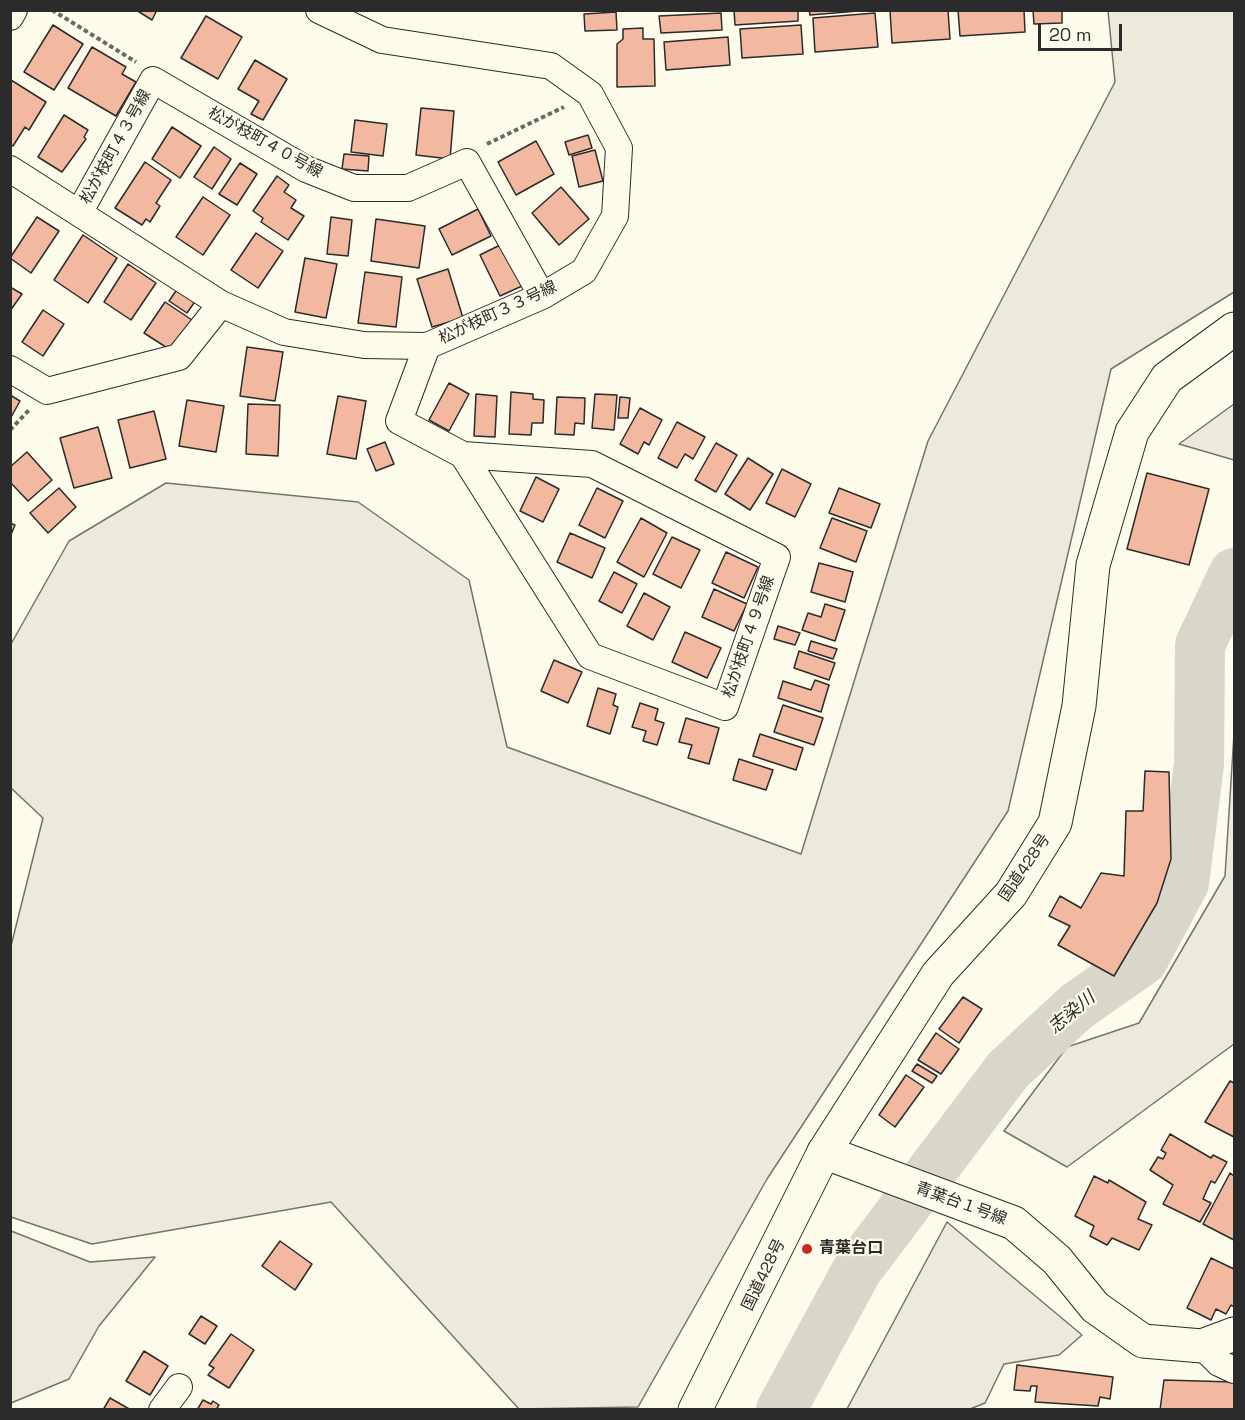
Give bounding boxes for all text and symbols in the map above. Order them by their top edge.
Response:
scale bar [1041,12,1125,50]
text: 20 m [1049,23,1092,46]
street label: 松が枝町４３号線 [77,86,155,208]
street label: 松が枝町４０号線 [204,104,326,182]
street label: 松が枝町３３号線 [436,277,560,349]
street label: 松が枝町４９号線 [719,573,779,701]
street label: 国道428号 [995,830,1055,906]
water label: 志染川 [1044,987,1100,1039]
street label: 青葉台１号線 [913,1179,1009,1229]
street label: 国道428号 [738,1236,790,1314]
place label: 青葉台口 [819,1239,883,1259]
marker: 青葉台口 [800,1242,814,1256]

